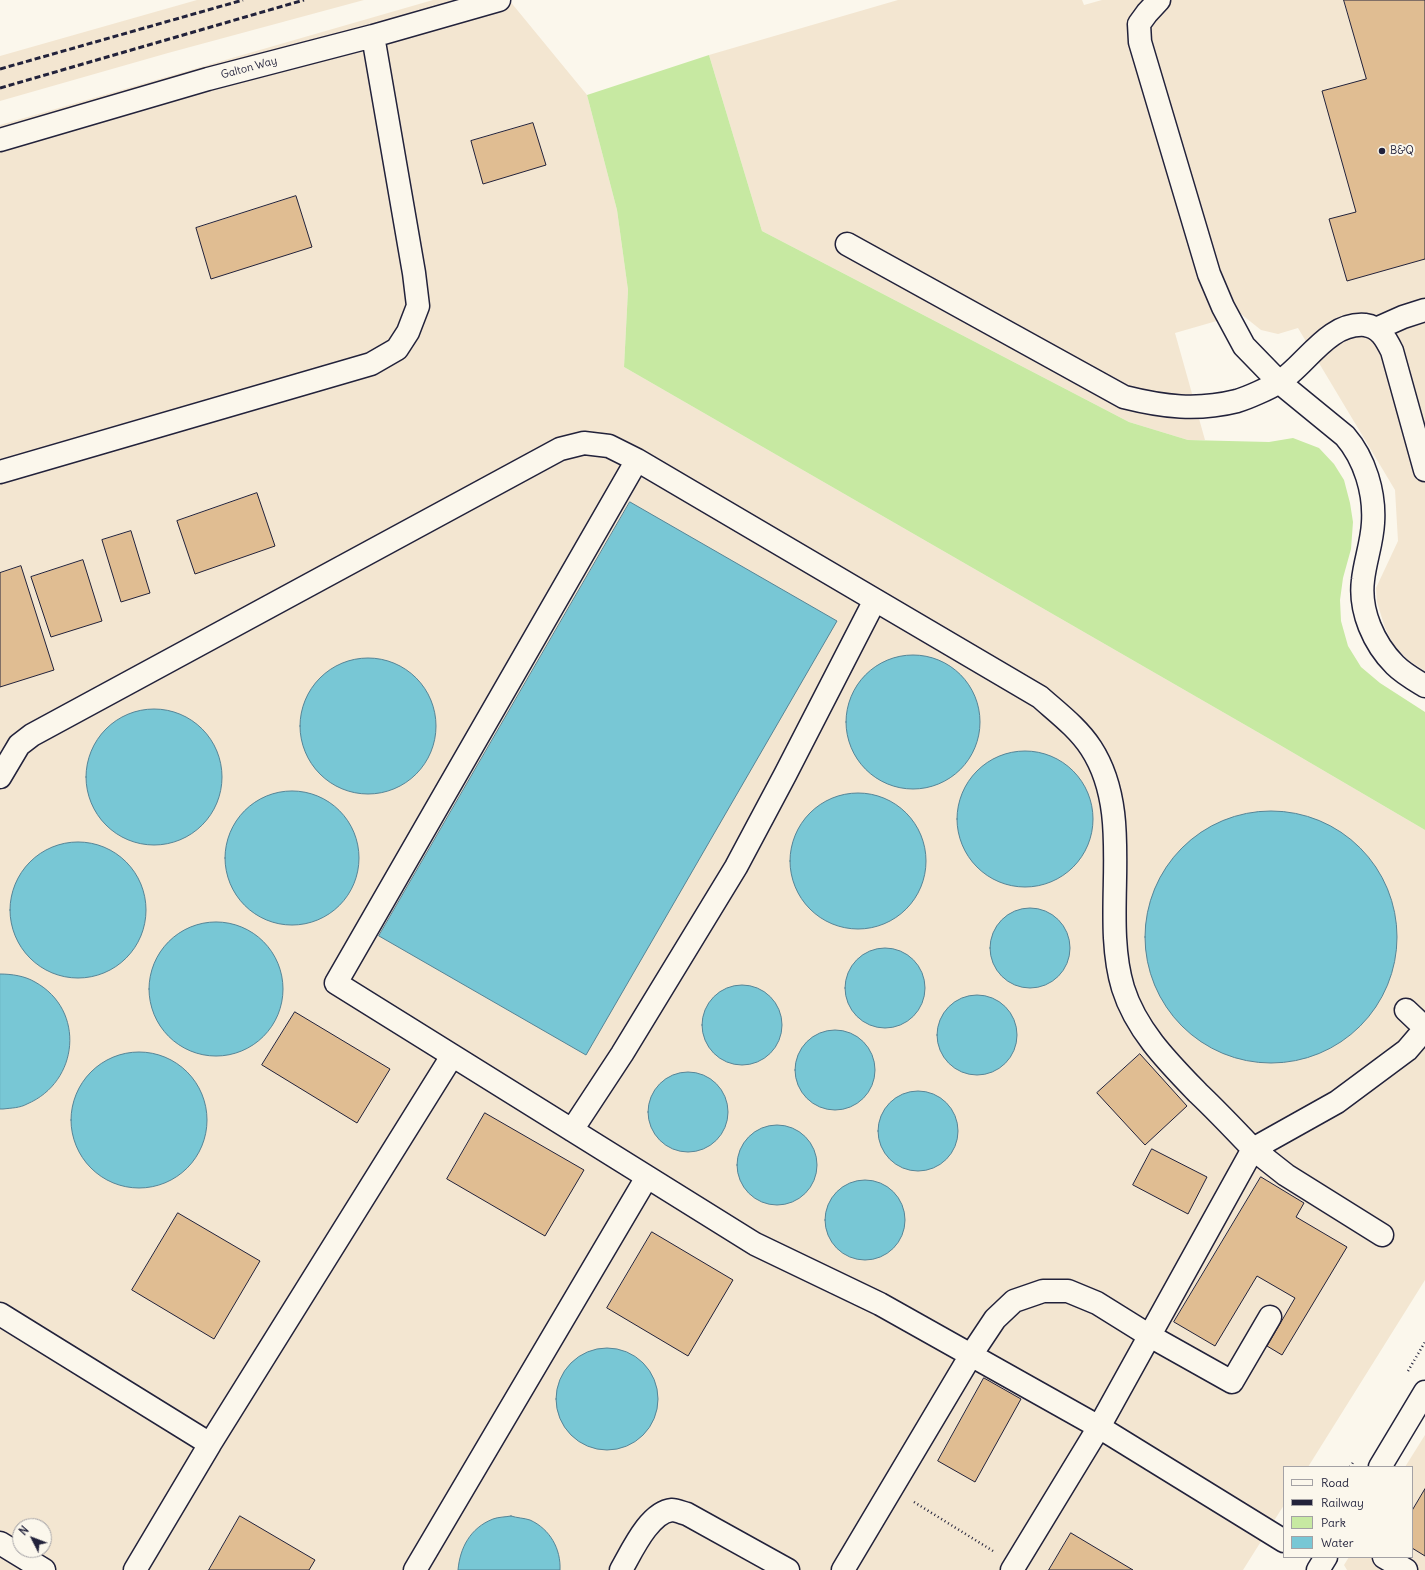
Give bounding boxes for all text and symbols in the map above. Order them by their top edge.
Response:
street label: Galton Way [219,54,279,82]
place label: B&Q [1390,144,1414,158]
marker: B&Q [1377,146,1387,156]
legend [1283,1466,1413,1558]
text: Road [1321,1475,1349,1490]
text: Railway [1321,1495,1364,1510]
text: Park [1321,1515,1346,1530]
north arrow [12,1518,52,1558]
text: N [16,1523,32,1538]
text: Water [1321,1535,1354,1550]

